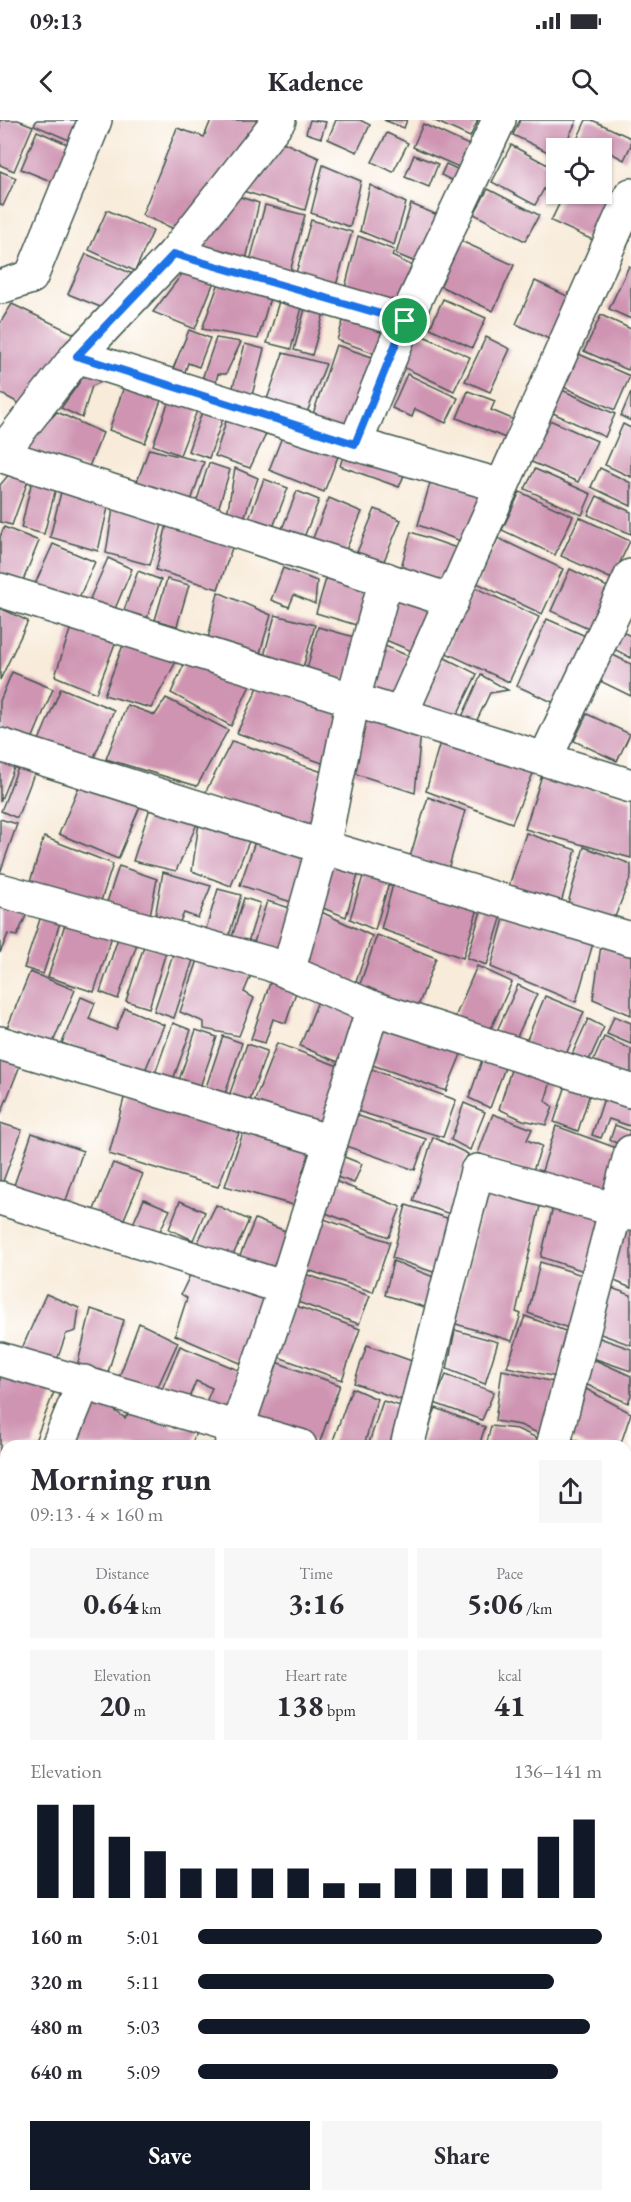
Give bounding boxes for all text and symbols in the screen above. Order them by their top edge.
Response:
text: 09:13 [30,7,83,36]
text: Kadence [268,64,363,99]
icon: back [30,65,63,98]
icon: search [568,65,601,98]
map controls [546,138,612,204]
button: locate [546,138,612,204]
pin [379,295,430,346]
icon: arrive [388,304,421,337]
text: Morning run [30,1457,212,1500]
button: share [539,1460,602,1523]
text: 09:13 · 4 × 160 m [30,1501,163,1527]
text: Distance [96,1563,149,1584]
text: Time [299,1563,333,1584]
text: Pace [496,1563,523,1584]
text: 0.64 [83,1584,138,1623]
text: 3:16 [288,1584,344,1623]
text: 5:06 [467,1584,523,1623]
text: km [138,1598,161,1619]
text: /km [523,1598,552,1619]
text: Elevation [94,1665,151,1686]
text: Heart rate [285,1665,347,1686]
text: kcal [498,1665,522,1686]
text: 20 [99,1686,130,1725]
text: 138 [276,1686,324,1725]
text: 41 [494,1686,526,1725]
text: m [130,1700,146,1721]
text: bpm [324,1700,356,1721]
text: Elevation [30,1758,102,1784]
text: 136–141 m [514,1758,602,1784]
text: 160 m [30,1924,83,1950]
text: 5:01 [126,1924,160,1950]
text: 320 m [30,1969,83,1995]
text: 5:11 [126,1969,160,1995]
text: 480 m [30,2014,83,2040]
text: 5:03 [126,2014,160,2040]
text: 640 m [30,2059,83,2085]
text: 5:09 [126,2059,160,2085]
button: Save [30,2121,310,2190]
button: Share [322,2121,602,2190]

